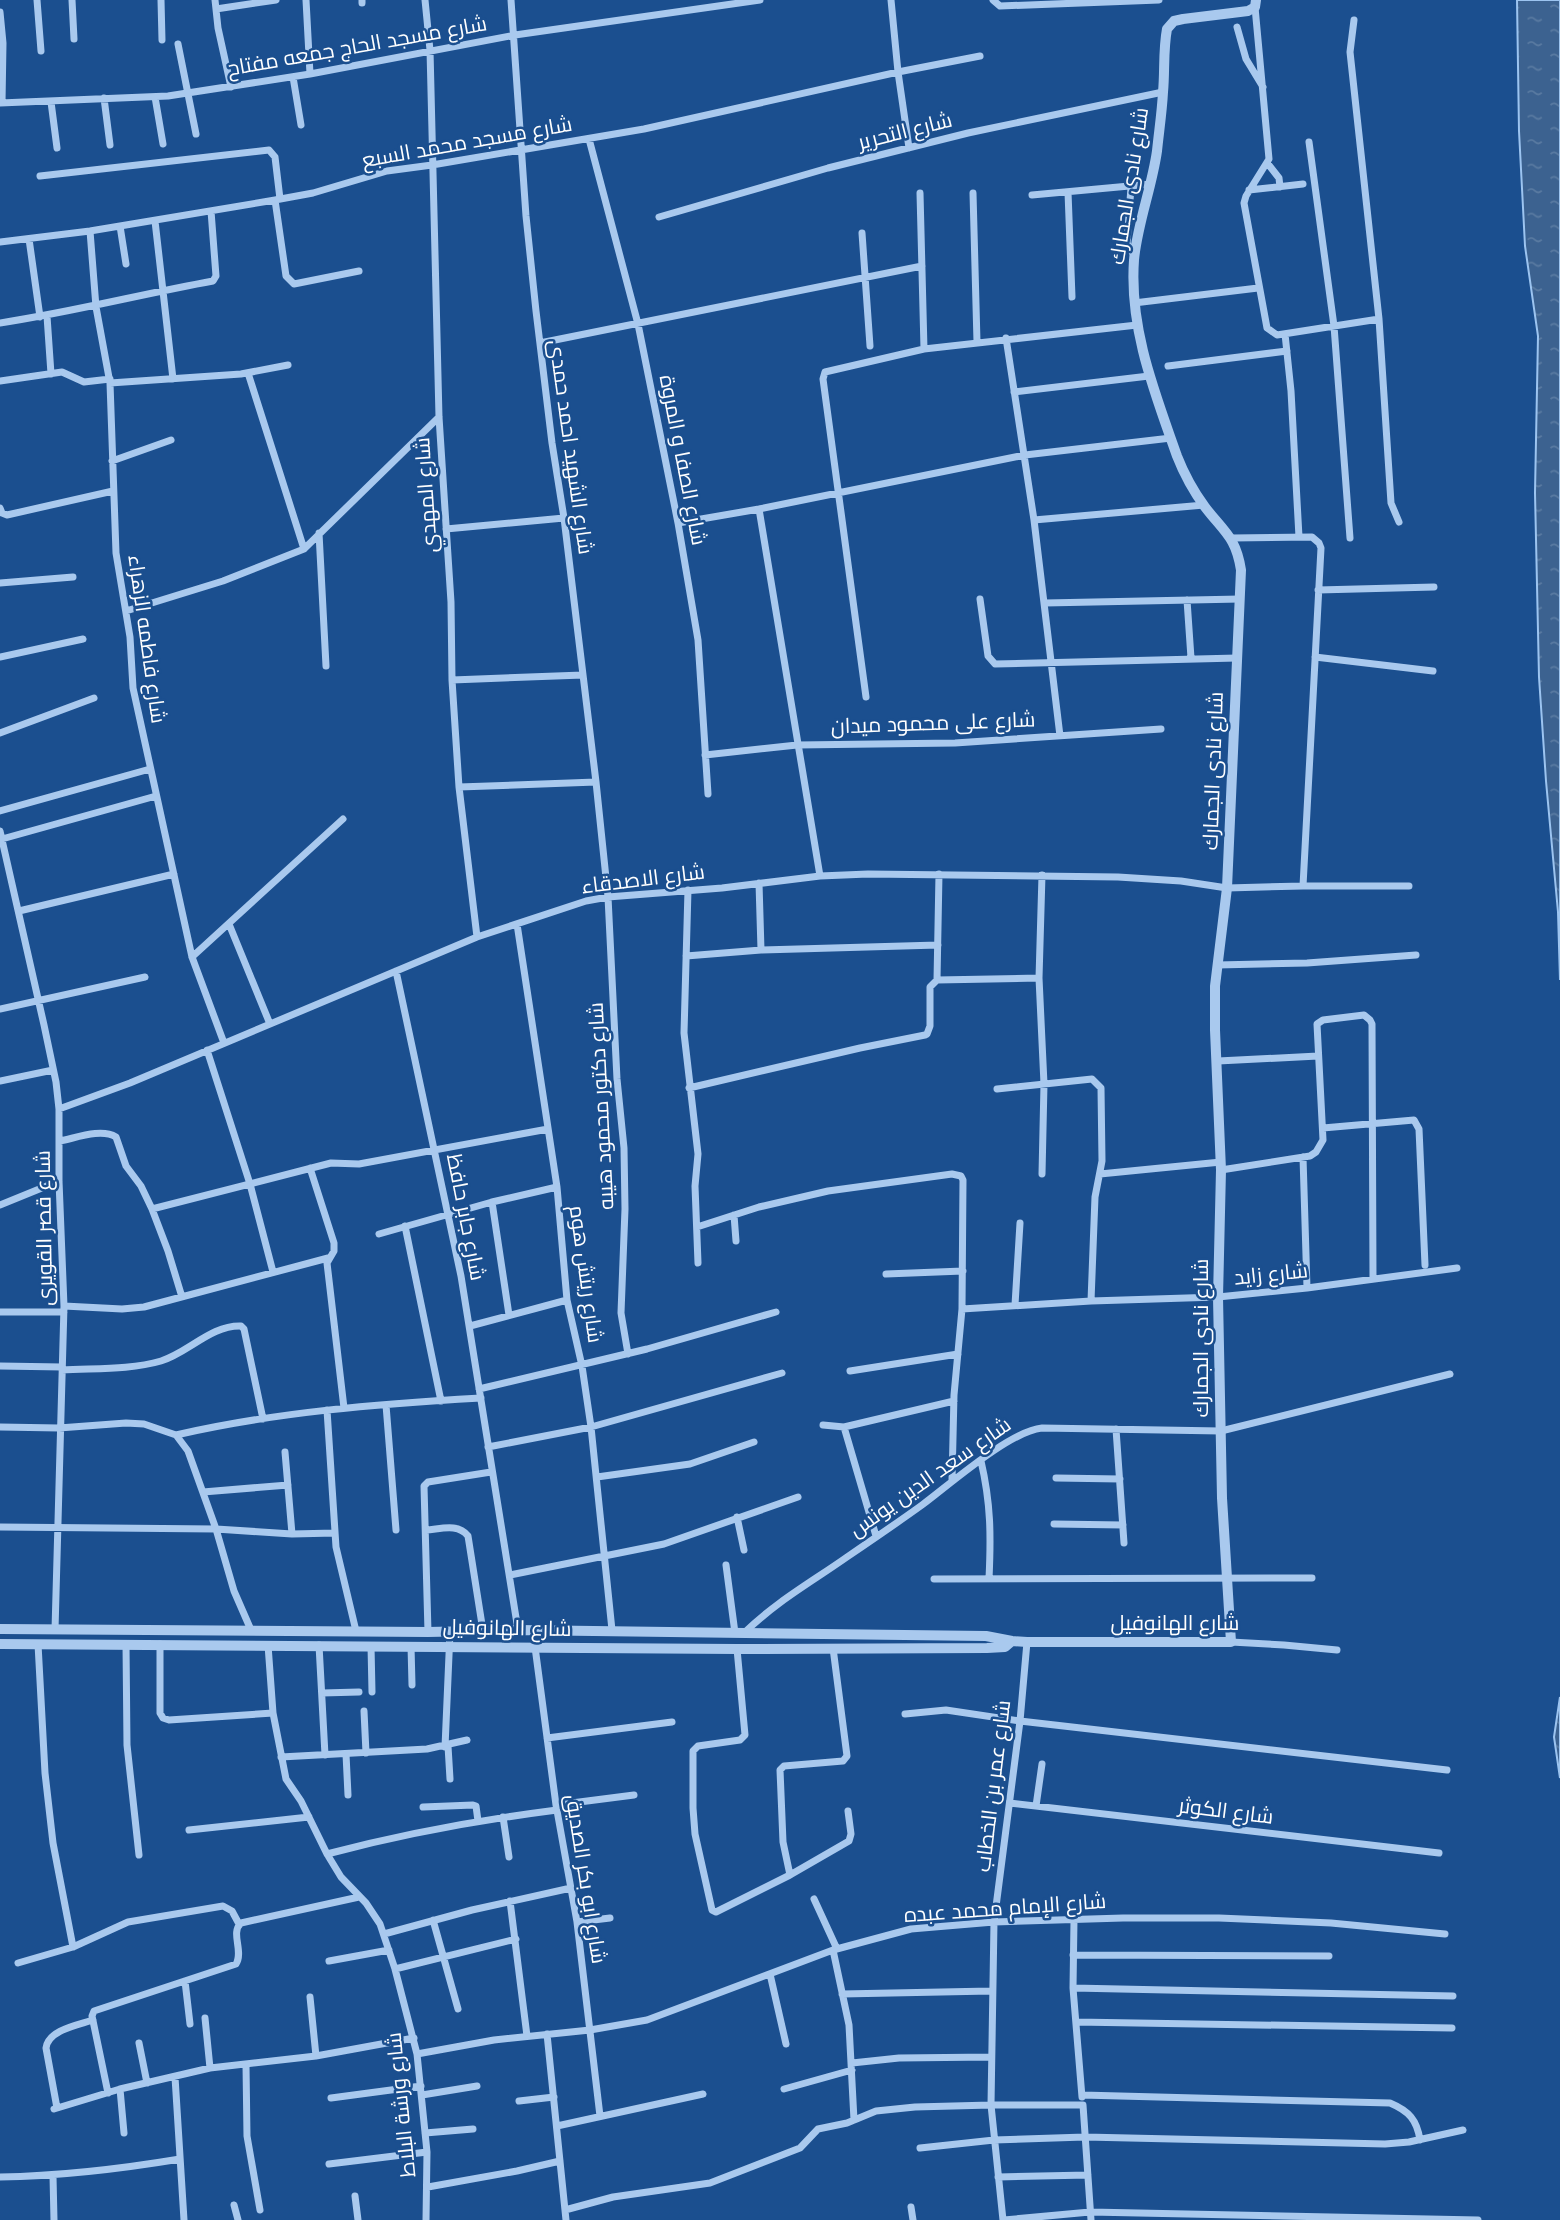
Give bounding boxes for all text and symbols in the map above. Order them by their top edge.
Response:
street label: شارع مسجد الحاج جمعه مفتاح [225,8,489,83]
street label: شارع التحرير [854,105,955,156]
street label: شارع نادى الجمارك [1102,105,1155,267]
street label: شارع مسجد محمد السبع [360,109,574,174]
street label: شارع الشهيد احمد حمدى [542,338,601,556]
street label: شارع الصفا و المروة [653,372,714,548]
street label: شارع المهدي [407,436,446,554]
street label: شارع فاطمه الزهراء [121,553,174,725]
street label: شارع نادى الجمارك [1195,691,1230,851]
street label: شارع على محمود ميدان [830,704,1036,741]
street label: شارع الاصدقاء [580,857,706,900]
street label: شارع دكتور محمود هيبه [581,1001,620,1211]
street label: شارع قصر القويرى [28,1150,59,1306]
street label: شارع جابر حافظ [440,1151,493,1283]
street label: شارع ريتش هوم [562,1203,611,1345]
street label: شارع زايد [1233,1255,1309,1292]
street label: شارع نادى الجمارك [1186,1259,1215,1417]
street label: شارع سعد الدين يونس [843,1410,1016,1543]
street label: شارع الهانوفيل [1111,1608,1239,1637]
street label: شارع الهانوفيل [442,1612,572,1643]
street label: شارع عمر بن الخطاب [968,1698,1017,1873]
street label: شارع الكوثر [1176,1790,1275,1831]
street label: شارع ابو بكر الصديق [559,1792,614,1966]
street label: شارع الإمام محمد عبده [903,1886,1107,1929]
street label: شارع ورشة البلاط [378,2031,423,2179]

